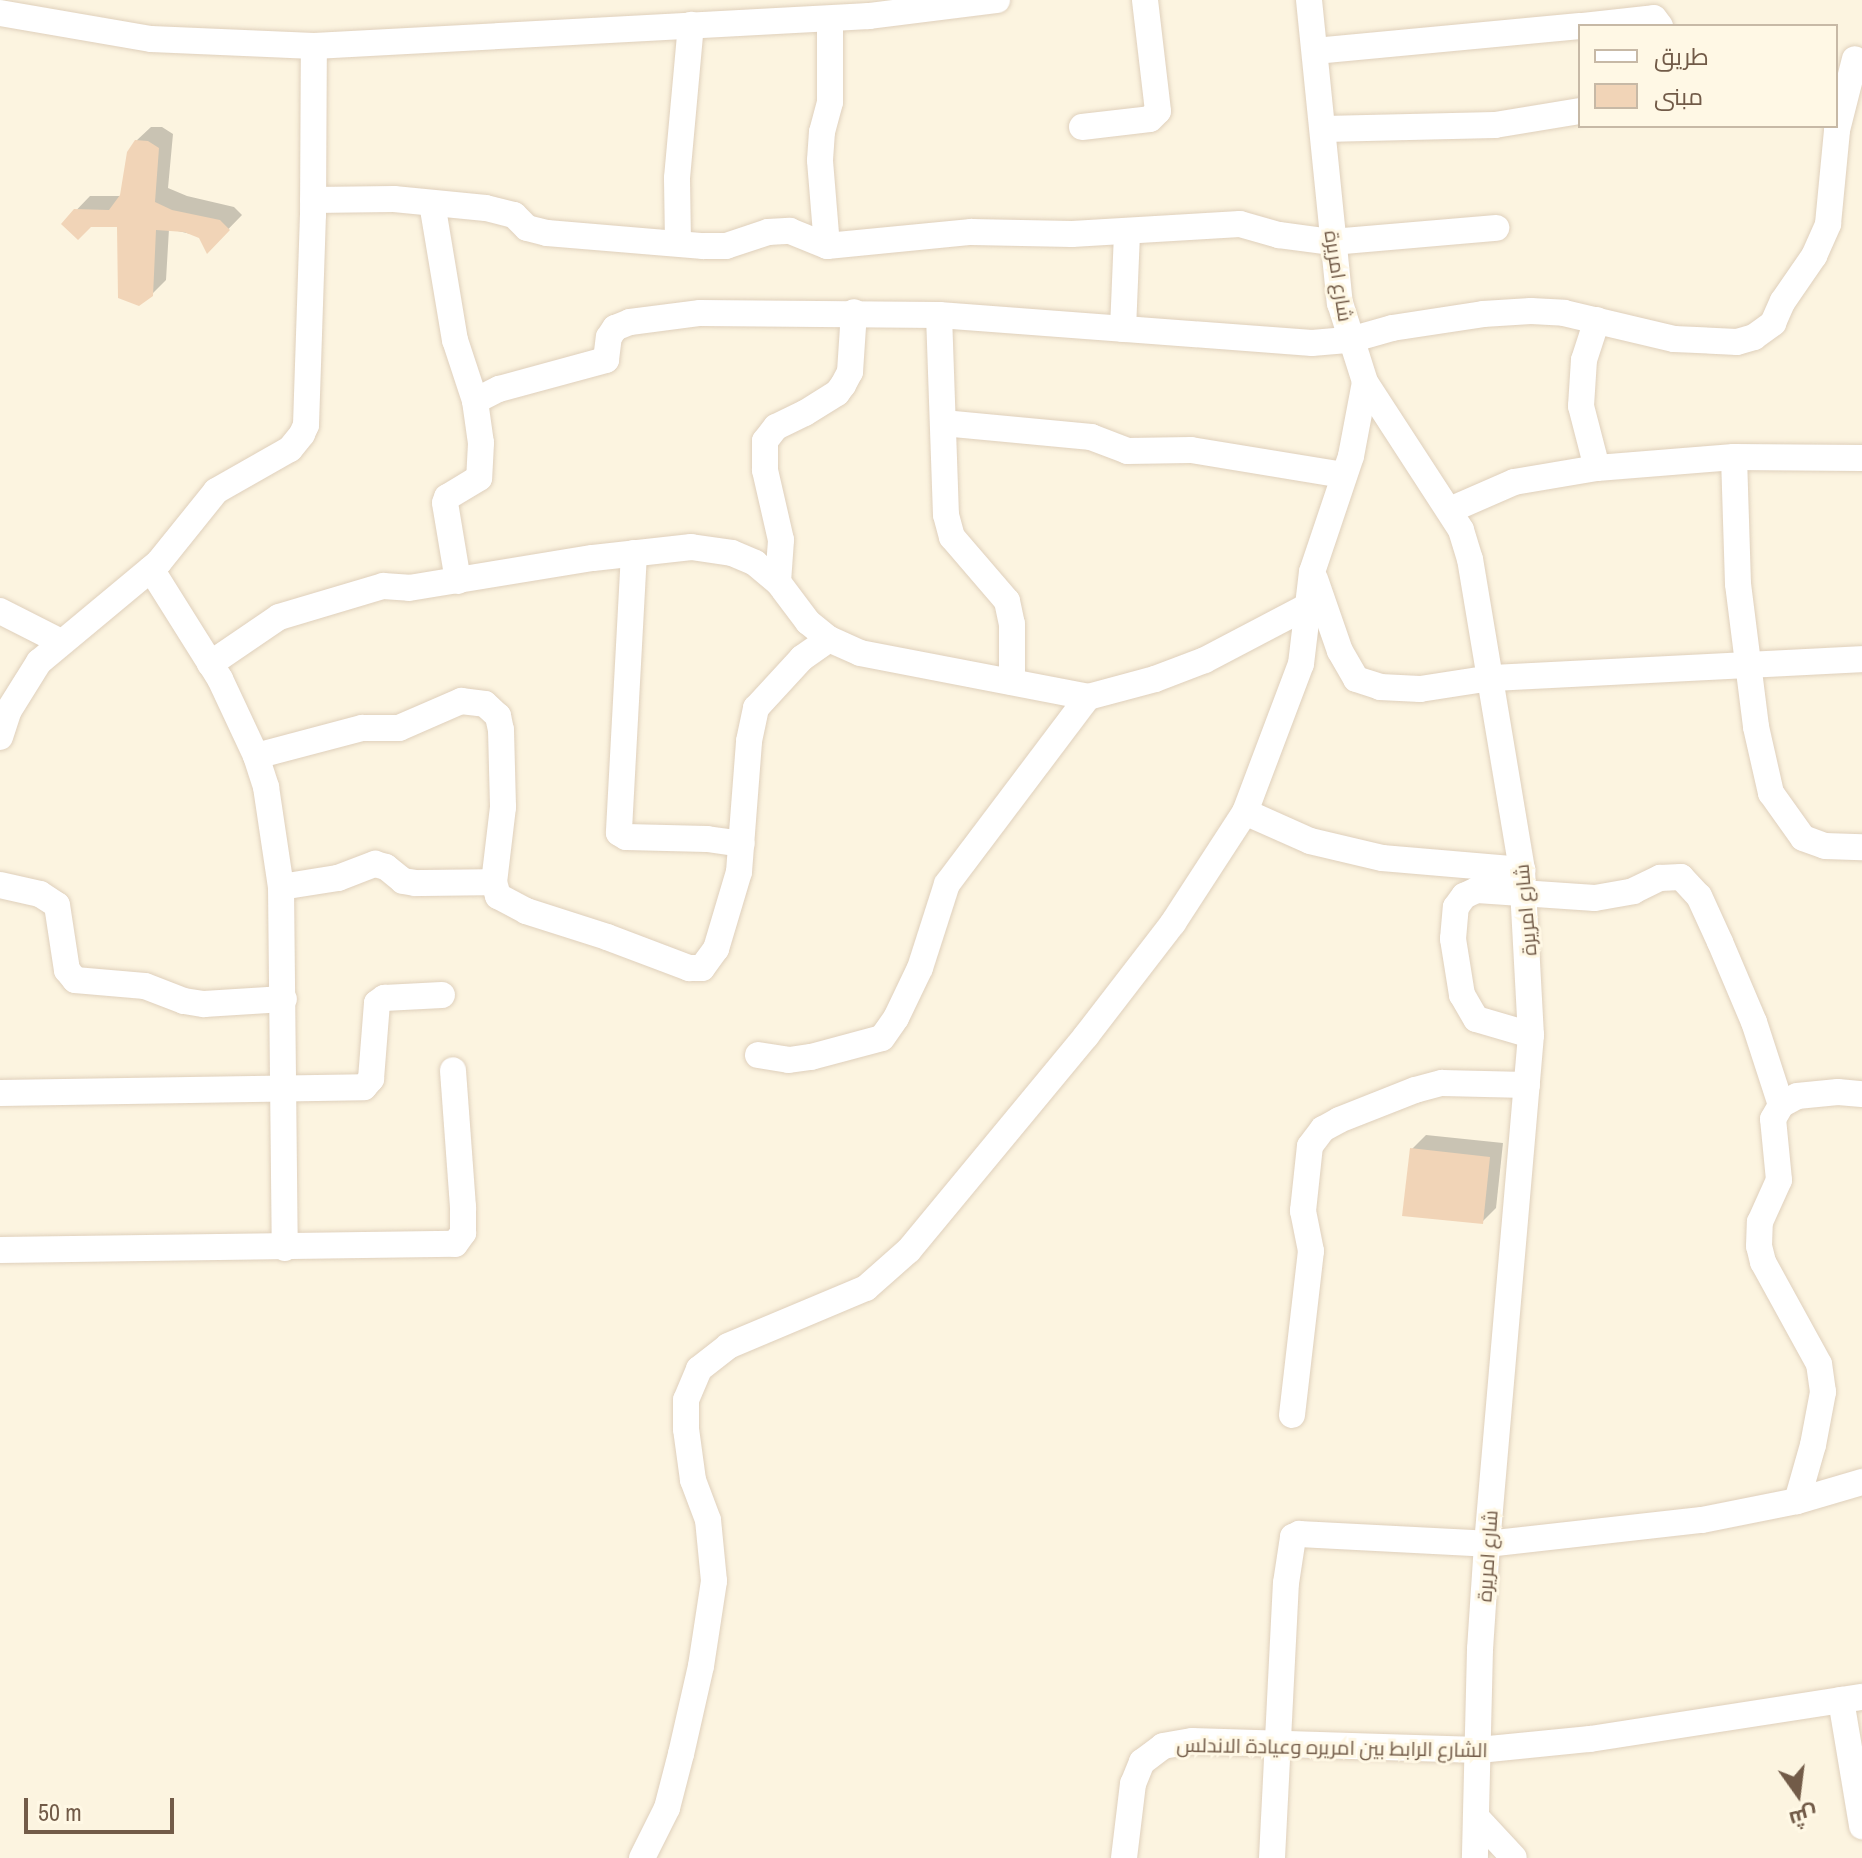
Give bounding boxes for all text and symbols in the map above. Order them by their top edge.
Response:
legend [1578,24,1838,128]
text: طريق [1654,40,1709,72]
text: مبنى [1654,80,1703,112]
street label: شارع امريرة [1320,229,1358,323]
street label: شارع امريرة [1509,863,1541,957]
street label: شارع امريرة [1472,1509,1502,1603]
street label: الشارع الرابط بين امريره وعيادة الاندلس [1176,1732,1488,1762]
north arrow [1758,1754,1838,1834]
scale bar [28,1782,178,1832]
text: 50 m [38,1796,82,1828]
text: ش [1786,1799,1821,1835]

